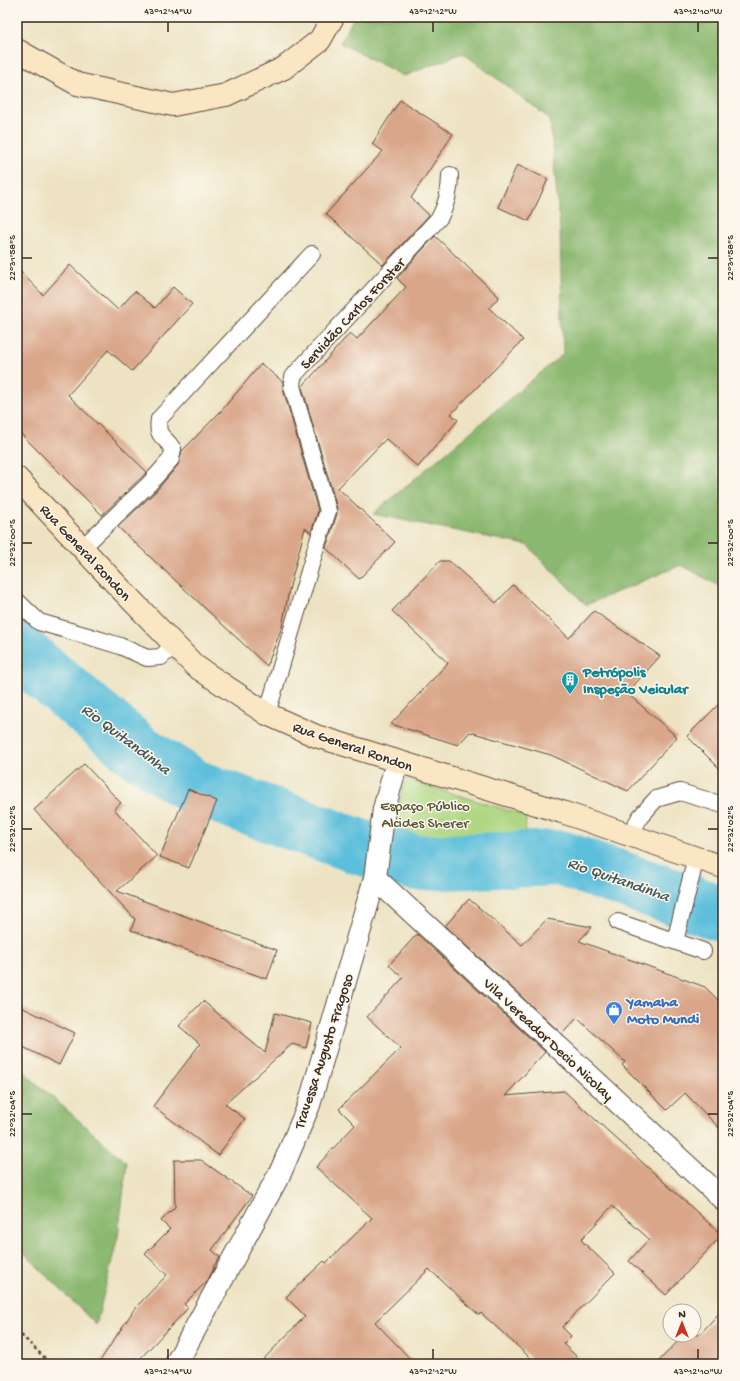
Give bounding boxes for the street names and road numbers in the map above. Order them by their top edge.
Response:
street label: Servidão Carlos Forster [297,254,411,374]
street label: Rua General Rondon [35,501,134,606]
street label: Rua General Rondon [290,719,415,777]
street label: Travessa Augusto Fragoso [291,972,359,1132]
street label: Vila Vereador Decio Nicolay [478,975,617,1106]

